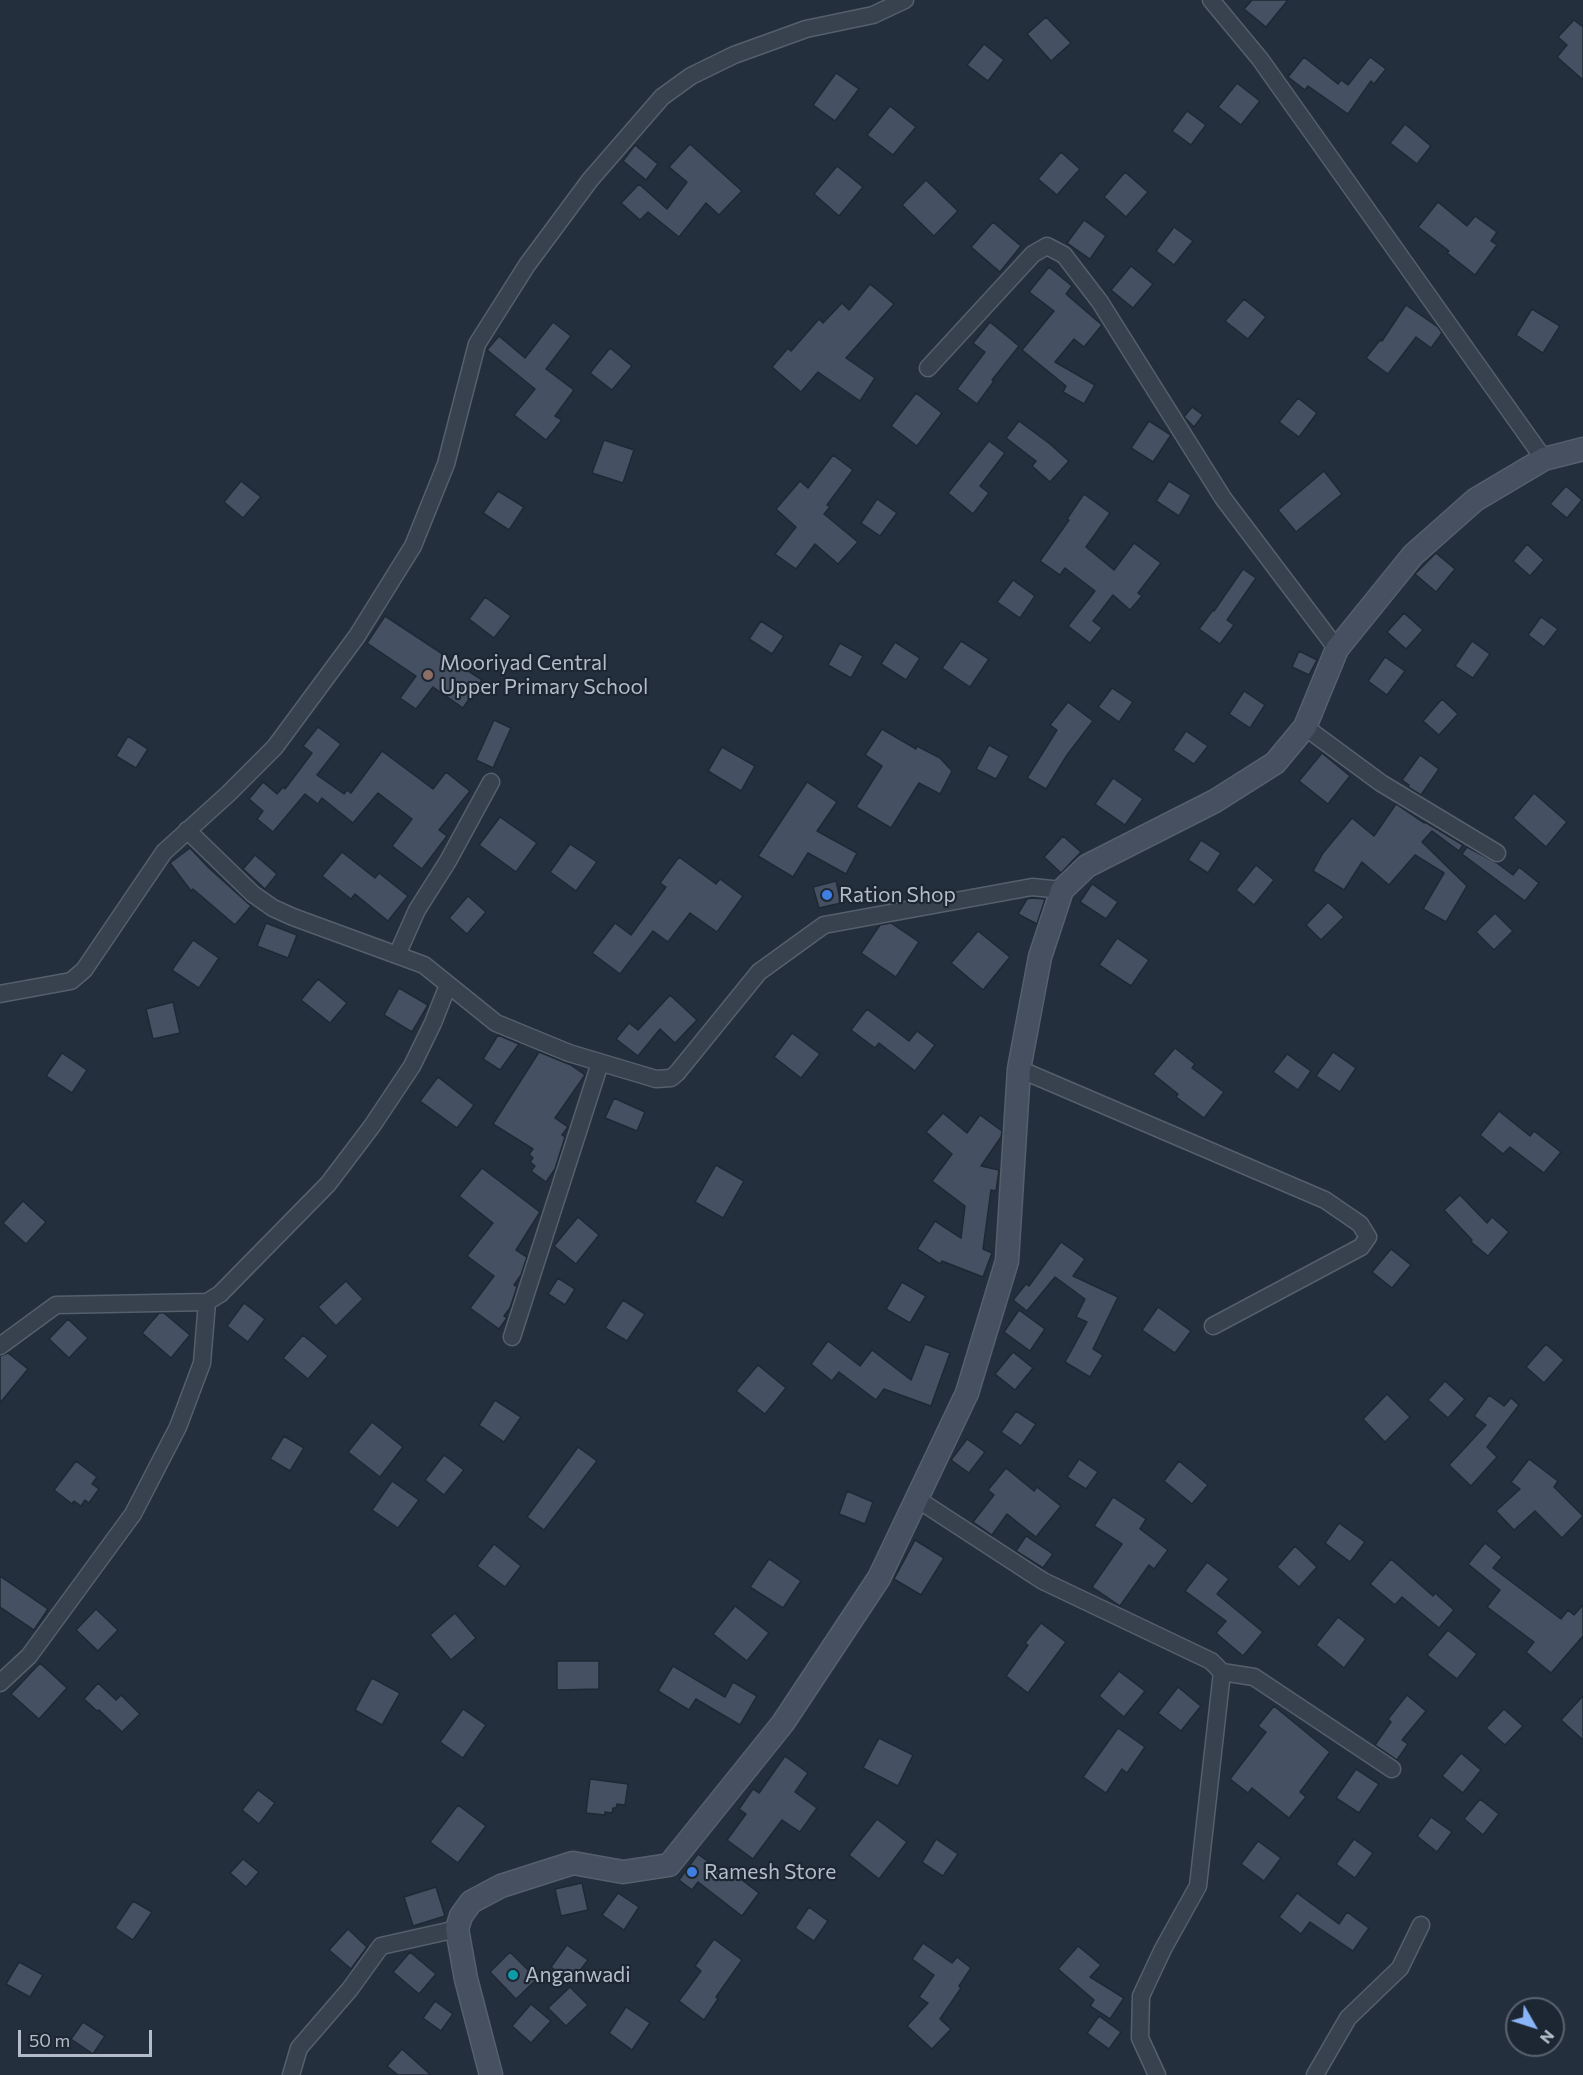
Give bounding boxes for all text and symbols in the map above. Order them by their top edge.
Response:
place label: Mooriyad Central Upper Primary School [440,650,648,700]
marker: Mooriyad Central Upper Primary School [421,668,435,682]
place label: Ration Shop [839,882,956,908]
marker: Ration Shop [820,888,834,902]
place label: Ramesh Store [704,1859,836,1885]
marker: Ramesh Store [685,1865,699,1879]
place label: Anganwadi [525,1962,631,1988]
marker: Anganwadi [506,1968,520,1982]
north arrow [1505,1997,1565,2057]
scale bar [21,2018,154,2056]
text: N [1537,2027,1559,2048]
text: 50 m [29,2029,70,2051]

